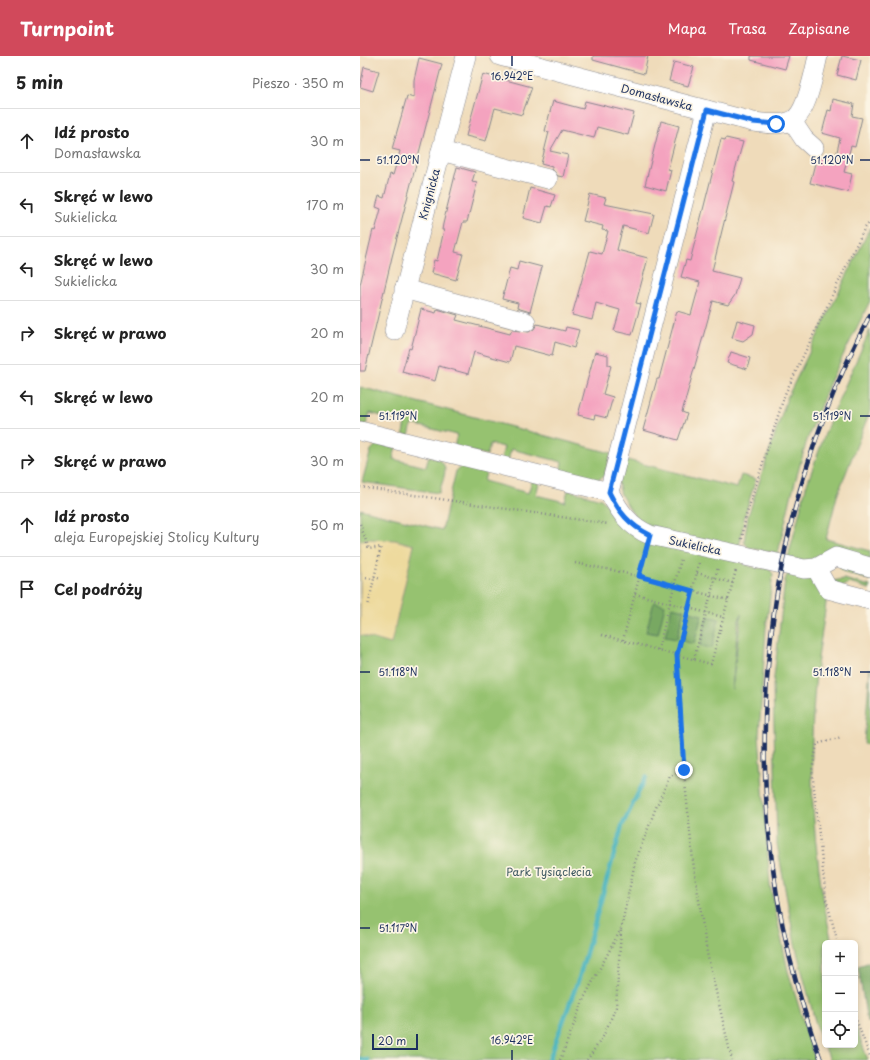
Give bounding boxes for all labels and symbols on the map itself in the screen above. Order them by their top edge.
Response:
text: 16.942°E [491,68,533,83]
street label: Domasławska [619,79,695,115]
route start [767,115,785,133]
text: 51.120°N [376,152,420,167]
text: 51.120°N [810,152,854,167]
street label: Knignicka [414,166,444,221]
text: 51.119°N [379,408,418,423]
text: 51.119°N [813,408,852,423]
street label: Sukielicka [667,531,723,559]
text: 51.118°N [378,664,418,679]
text: 51.118°N [812,664,852,679]
route end [675,761,693,779]
park label: Park Tysiąclecia [506,863,592,880]
text: 51.117°N [379,920,417,935]
scale bar [372,1032,418,1051]
text: 16.942°E [491,1032,533,1047]

